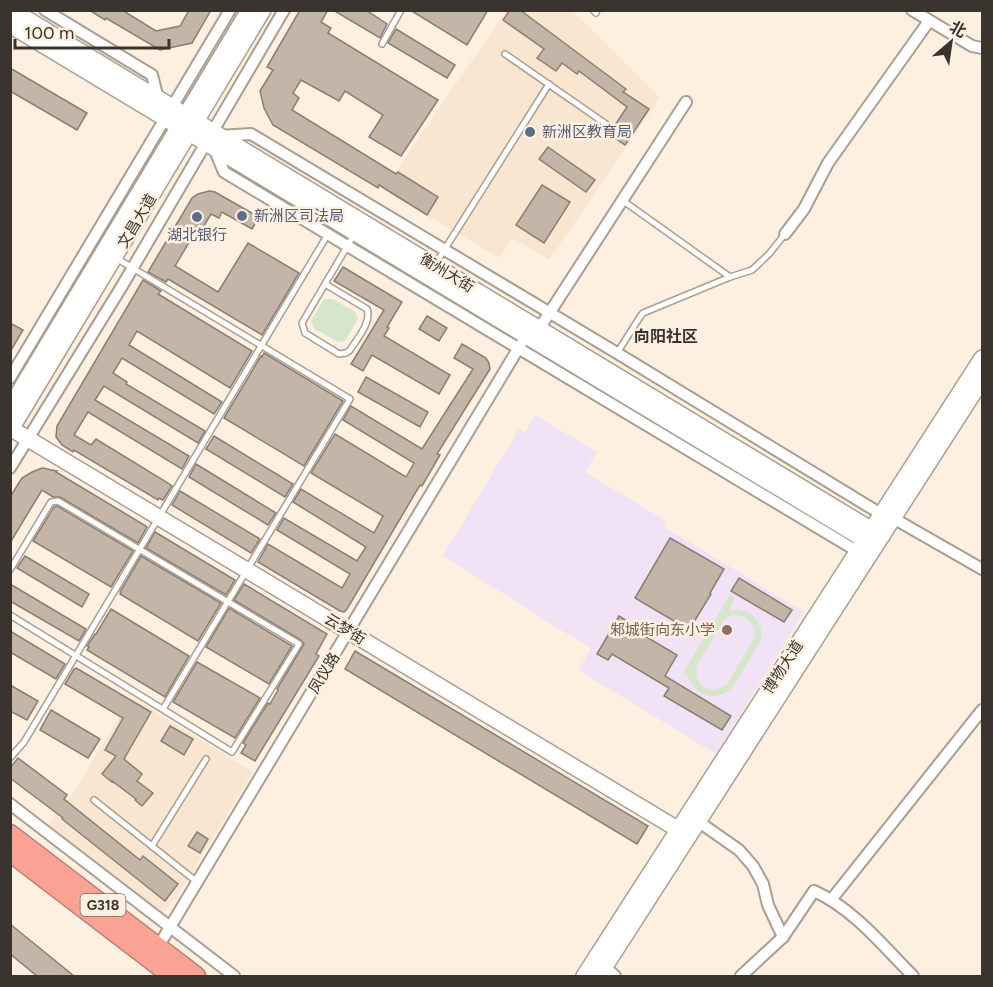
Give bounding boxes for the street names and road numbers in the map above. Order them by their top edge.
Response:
street label: 文昌大道 [114,191,160,251]
street label: 衡州大街 [417,250,477,296]
street label: 云梦街 [321,610,369,648]
street label: 博物大道 [759,637,807,697]
street label: 凤仪路 [305,649,343,697]
road number: G318 [80,894,126,916]

